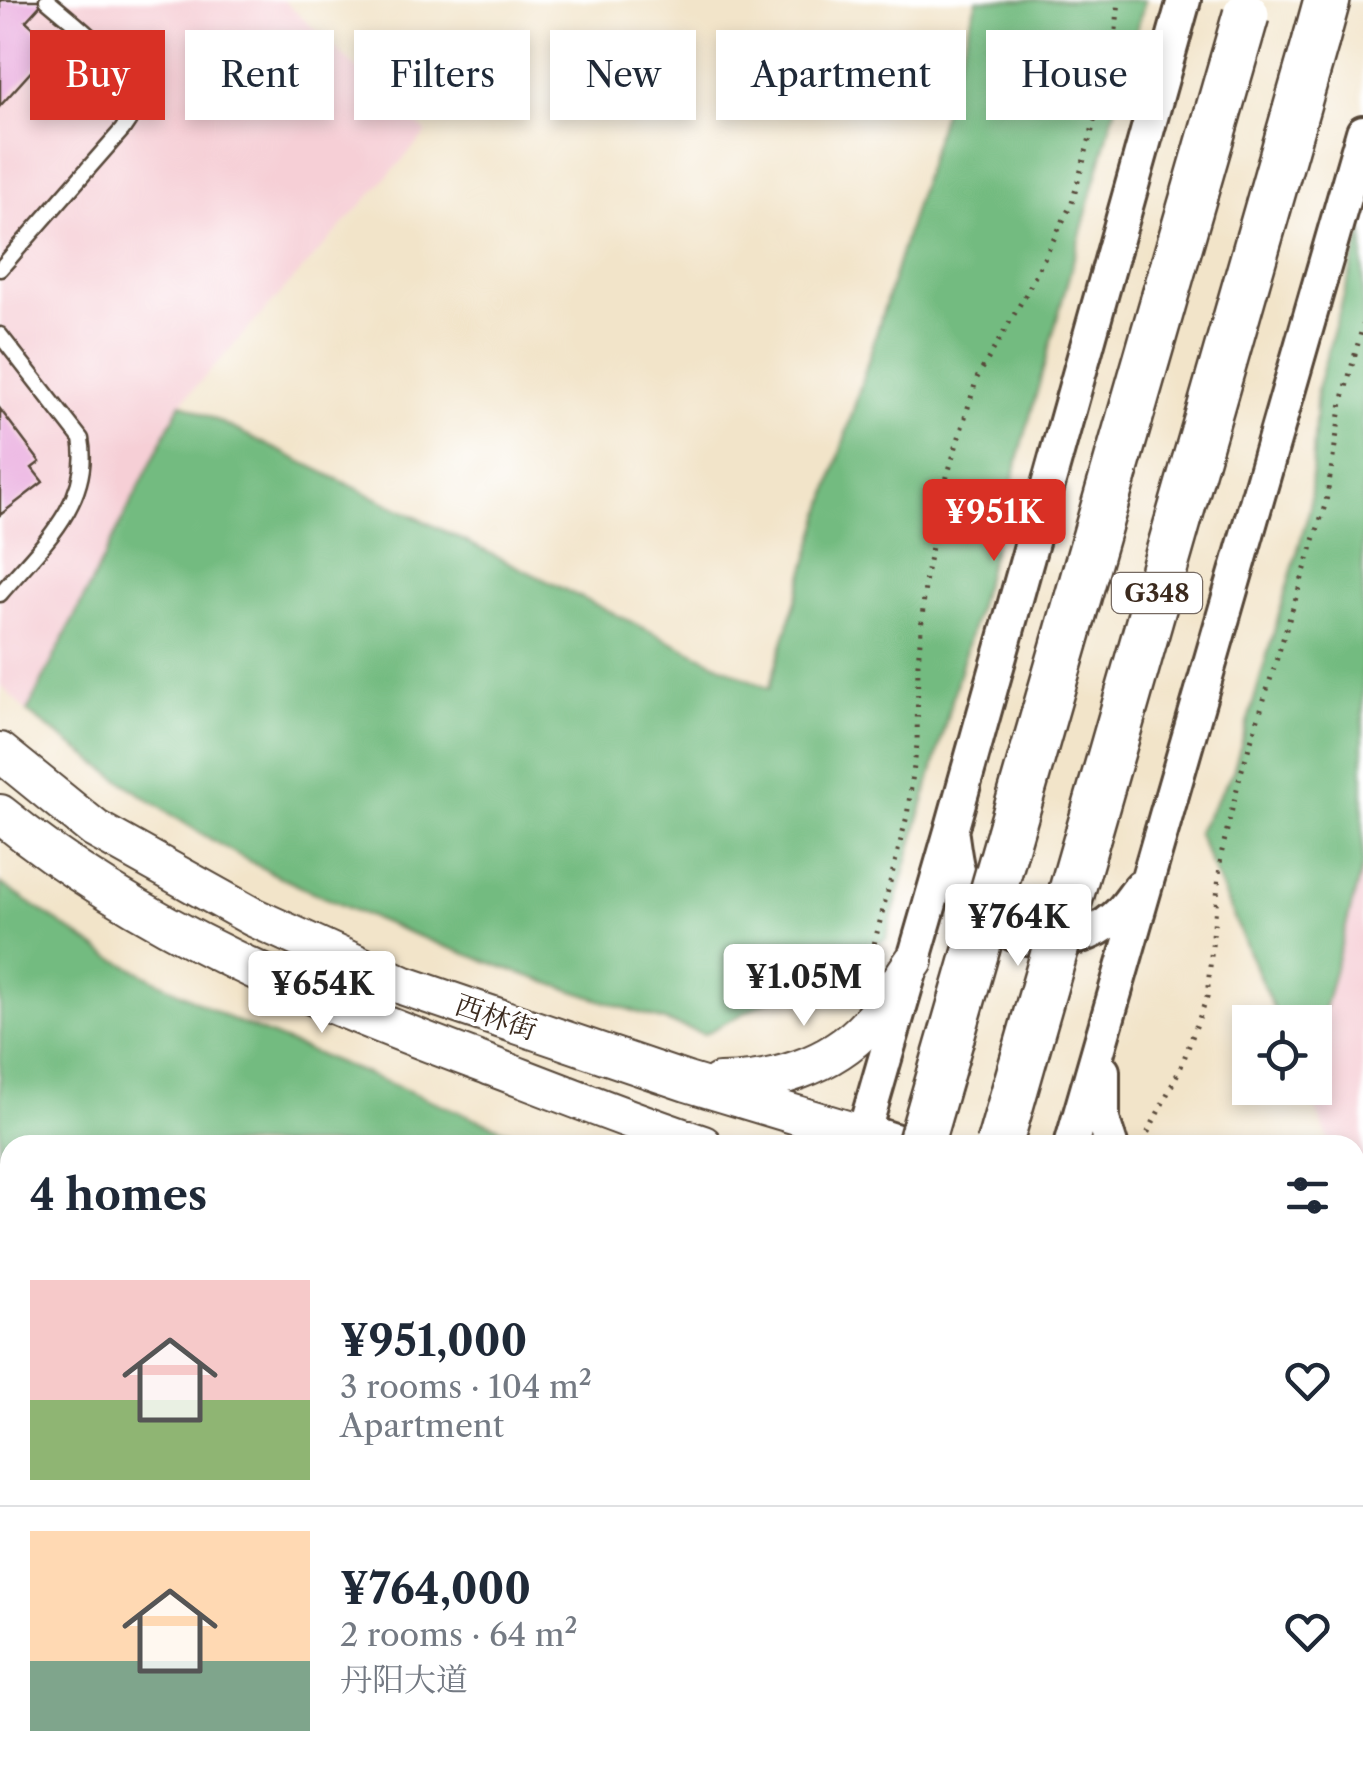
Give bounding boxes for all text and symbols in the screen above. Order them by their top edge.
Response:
chip: Buy [30,30,165,120]
chip: Rent [185,30,334,120]
chip: Filters [354,30,530,120]
chip: New [550,30,696,120]
chip: Apartment [716,30,966,120]
chip: House [986,30,1163,120]
pin: ¥951K [924,479,1064,564]
text: ¥951K [945,492,1043,531]
road number: G348 [1112,573,1202,613]
pin: ¥764K [948,884,1088,969]
text: ¥764K [967,897,1069,936]
pin: ¥1.05M [723,944,885,1029]
pin: ¥654K [252,951,392,1036]
text: ¥1.05M [746,957,862,996]
text: ¥654K [270,964,374,1003]
street label: 西林街 [451,987,541,1047]
map controls [1232,1005,1332,1105]
button: locate [1232,1005,1332,1105]
icon: filters [1280,1168,1335,1223]
text: 4 homes [30,1169,207,1221]
text: ¥951,000 [340,1315,527,1367]
icon: home [110,1320,230,1440]
icon: heart [1280,1353,1335,1408]
text: 3 rooms · 104 m² [340,1367,592,1406]
text: Apartment [340,1406,504,1445]
text: ¥764,000 [340,1563,531,1615]
icon: home [110,1571,230,1691]
icon: heart [1280,1604,1335,1659]
text: 2 rooms · 64 m² [340,1615,578,1654]
text: 丹阳大道 [340,1660,468,1699]

